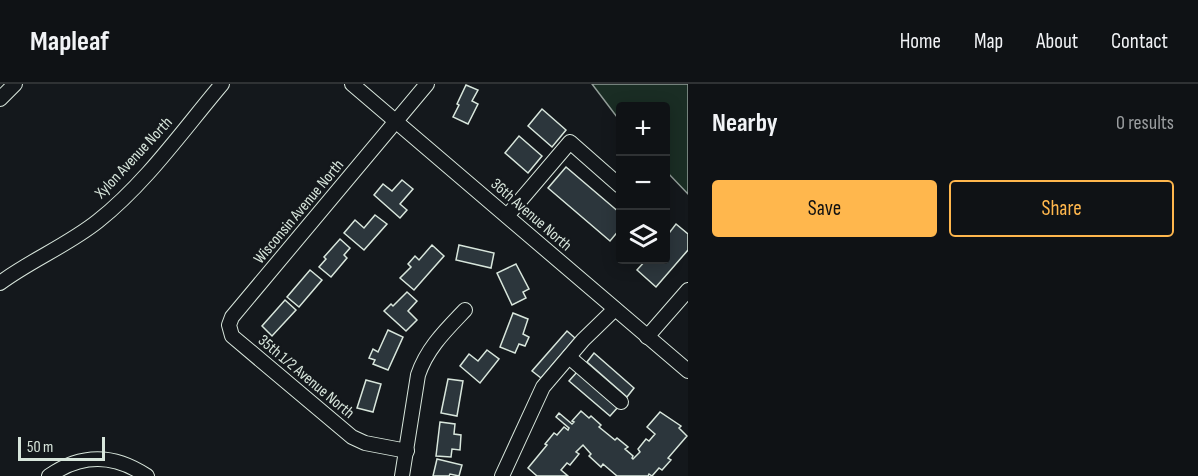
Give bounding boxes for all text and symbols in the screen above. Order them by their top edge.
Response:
text: Mapleaf [30,25,109,58]
text: Home [900,29,941,54]
text: Map [974,29,1003,54]
text: About [1036,29,1078,54]
text: Contact [1111,29,1168,54]
map controls [616,102,670,264]
button: + [616,102,670,156]
text: Nearby [712,108,778,139]
text: 0 results [1116,111,1174,135]
street label: Xylon Avenue North [91,113,177,203]
street label: Wisconsin Avenue North [250,156,348,268]
button: − [616,156,670,210]
street label: 36th Avenue North [487,175,575,255]
button: Save [712,180,937,237]
button: Share [949,180,1174,237]
button: layers [616,210,670,264]
street label: 35th 1/2 Avenue North [254,331,358,423]
scale bar [18,434,105,462]
text: 50 m [27,438,53,457]

